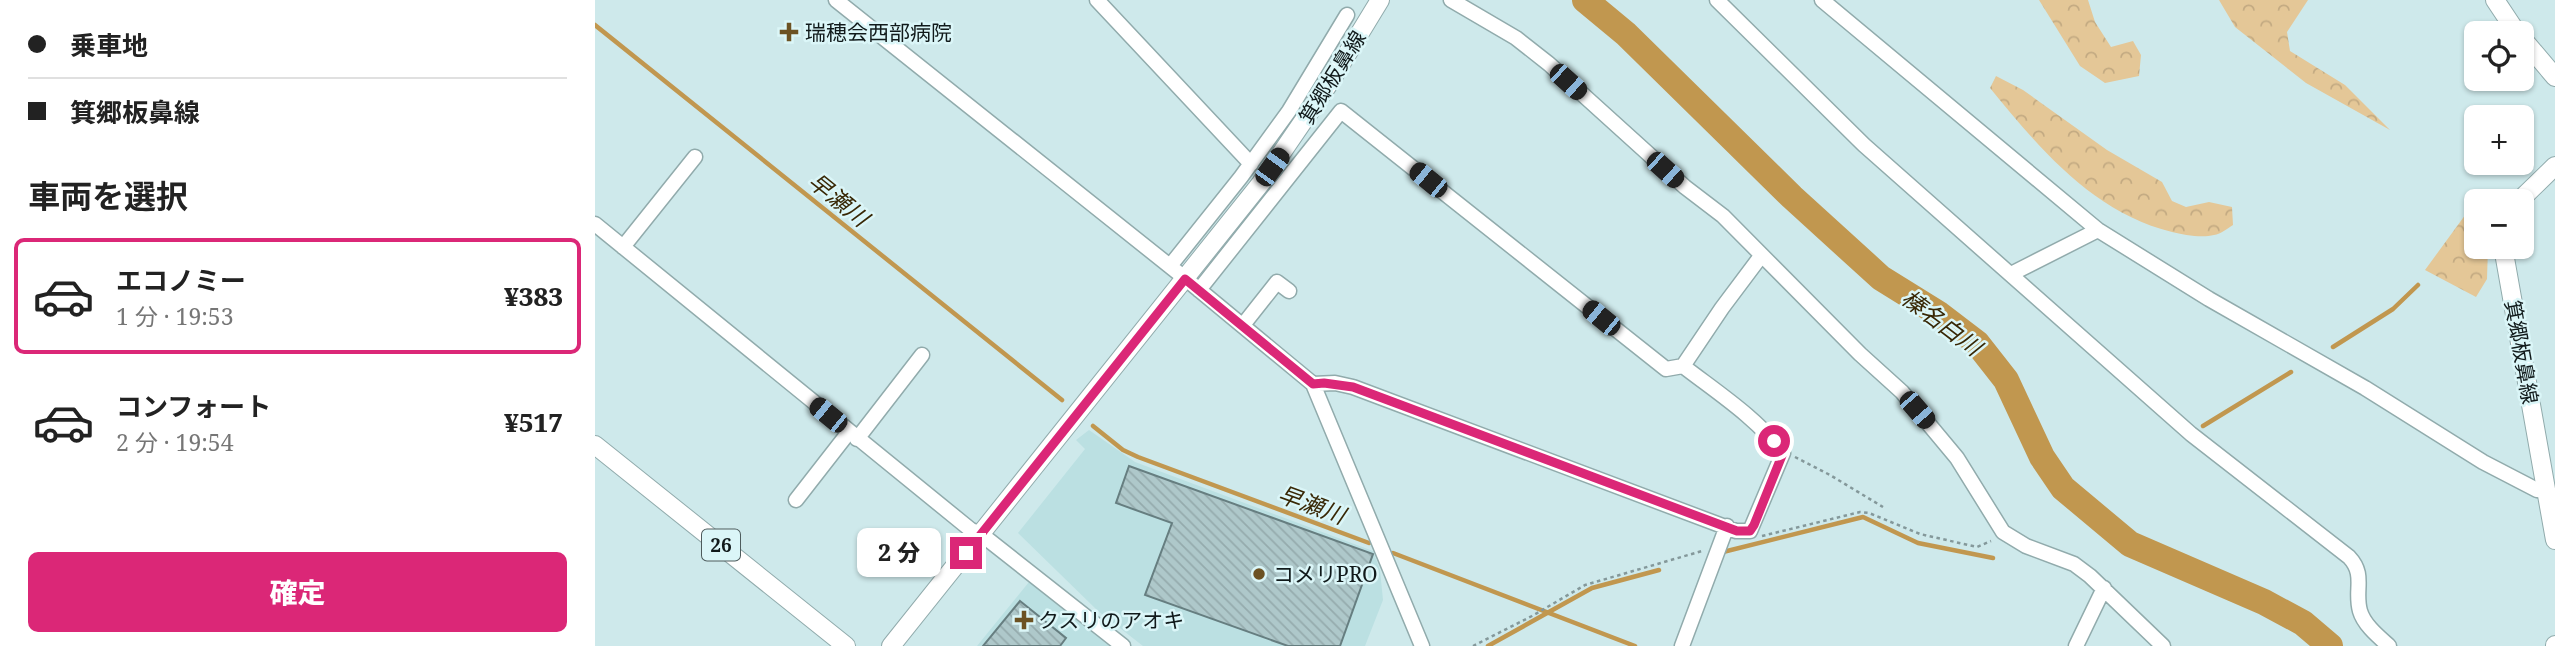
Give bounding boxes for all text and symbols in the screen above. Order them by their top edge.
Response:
place label: 瑞穂会西部病院 [805,18,952,46]
map controls [2464,21,2534,259]
button: locate [2464,21,2534,91]
marker: 瑞穂会西部病院 [779,22,799,42]
street label: 箕郷板鼻線 [1292,25,1372,129]
text: 乗車地 [70,27,148,63]
car [1546,60,1591,104]
text: 箕郷板鼻線 [70,94,200,130]
button: + [2464,105,2534,175]
car [1252,144,1293,190]
car [1643,148,1688,192]
car [1406,159,1451,201]
water label: 早瀬川 [802,165,878,235]
text: 車両を選択 [28,174,188,217]
button: − [2464,189,2534,259]
text: エコノミー [116,262,246,298]
icon: car [32,265,95,328]
text: ¥383 [504,278,563,314]
water label: 榛名白川 [1896,282,1991,364]
car [1579,297,1624,339]
street label: 箕郷板鼻線 [2499,298,2545,406]
text: 1 分 · 19:53 [116,300,234,332]
car [1896,387,1939,433]
text: コンフォート [116,388,271,424]
icon: car [32,391,95,454]
car [806,394,851,436]
text: ¥517 [504,404,563,440]
route start [1758,425,1790,457]
text: 2 分 · 19:54 [116,426,234,458]
water label: 早瀬川 [1274,477,1353,532]
callout: 2 分 [857,528,941,578]
road number: 26 [702,530,740,560]
text: 2 分 [878,536,920,568]
route end [950,537,982,569]
button: 確定 [28,552,567,632]
place label: コメリPRO [1273,560,1378,588]
marker: コメリPRO [1251,566,1267,582]
place label: クスリのアオキ [1038,606,1184,634]
marker: クスリのアオキ [1016,612,1032,628]

